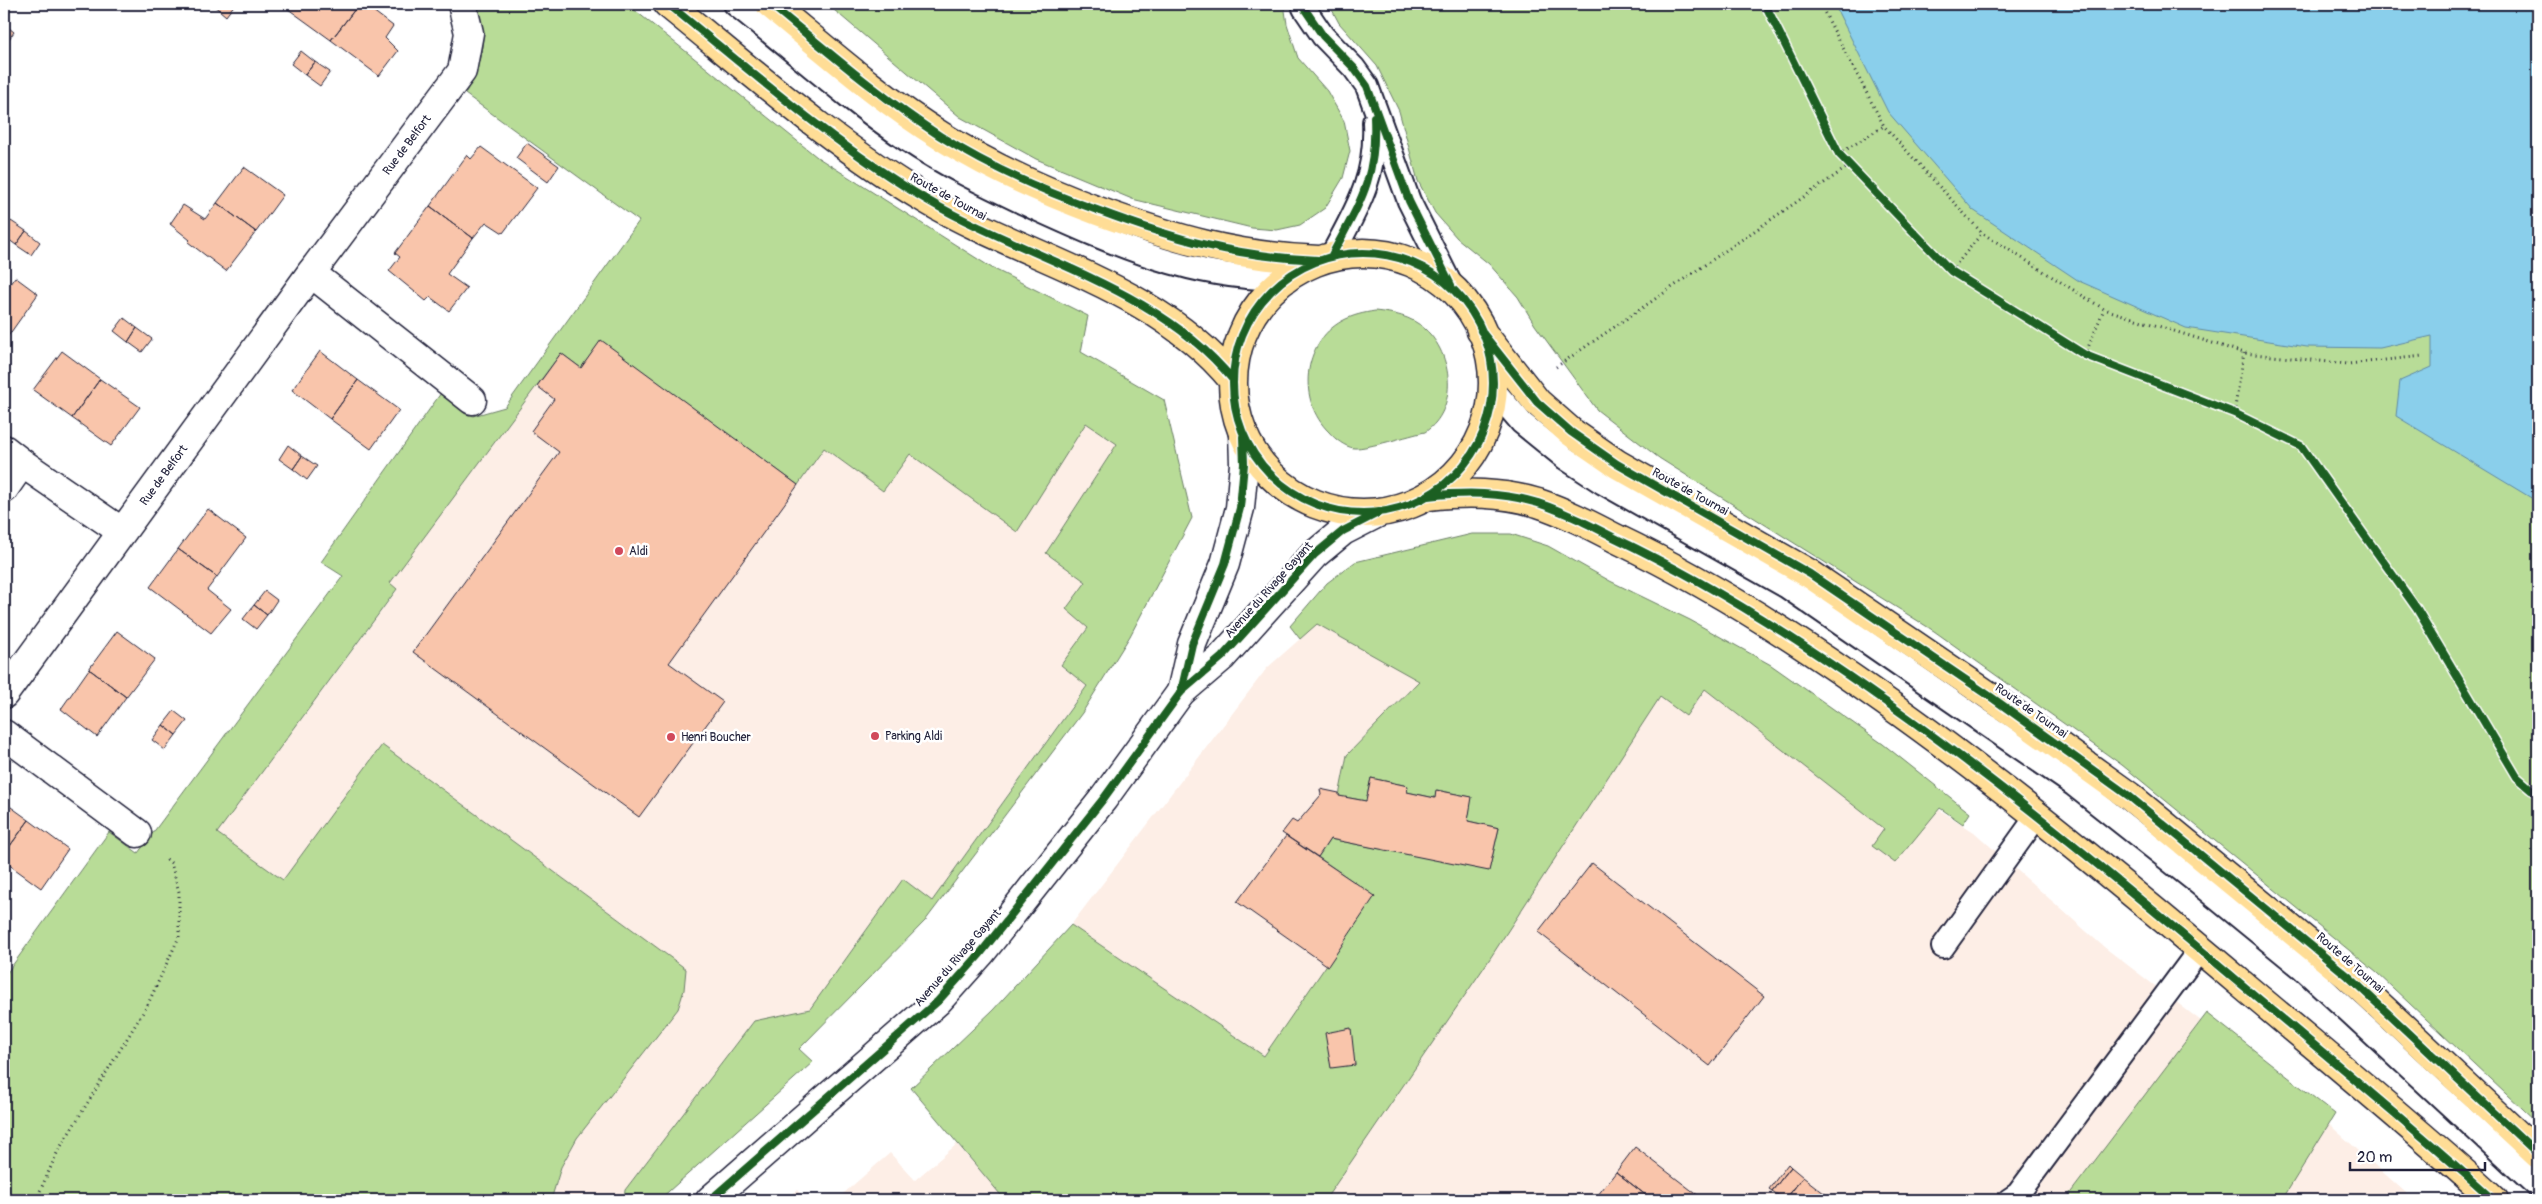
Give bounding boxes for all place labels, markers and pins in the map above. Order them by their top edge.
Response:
place label: Aldi [629,544,648,559]
marker: Aldi [613,545,625,557]
place label: Parking Aldi [885,729,942,744]
place label: Henri Boucher [681,730,752,745]
marker: Parking Aldi [869,730,881,742]
marker: Henri Boucher [665,731,677,743]

